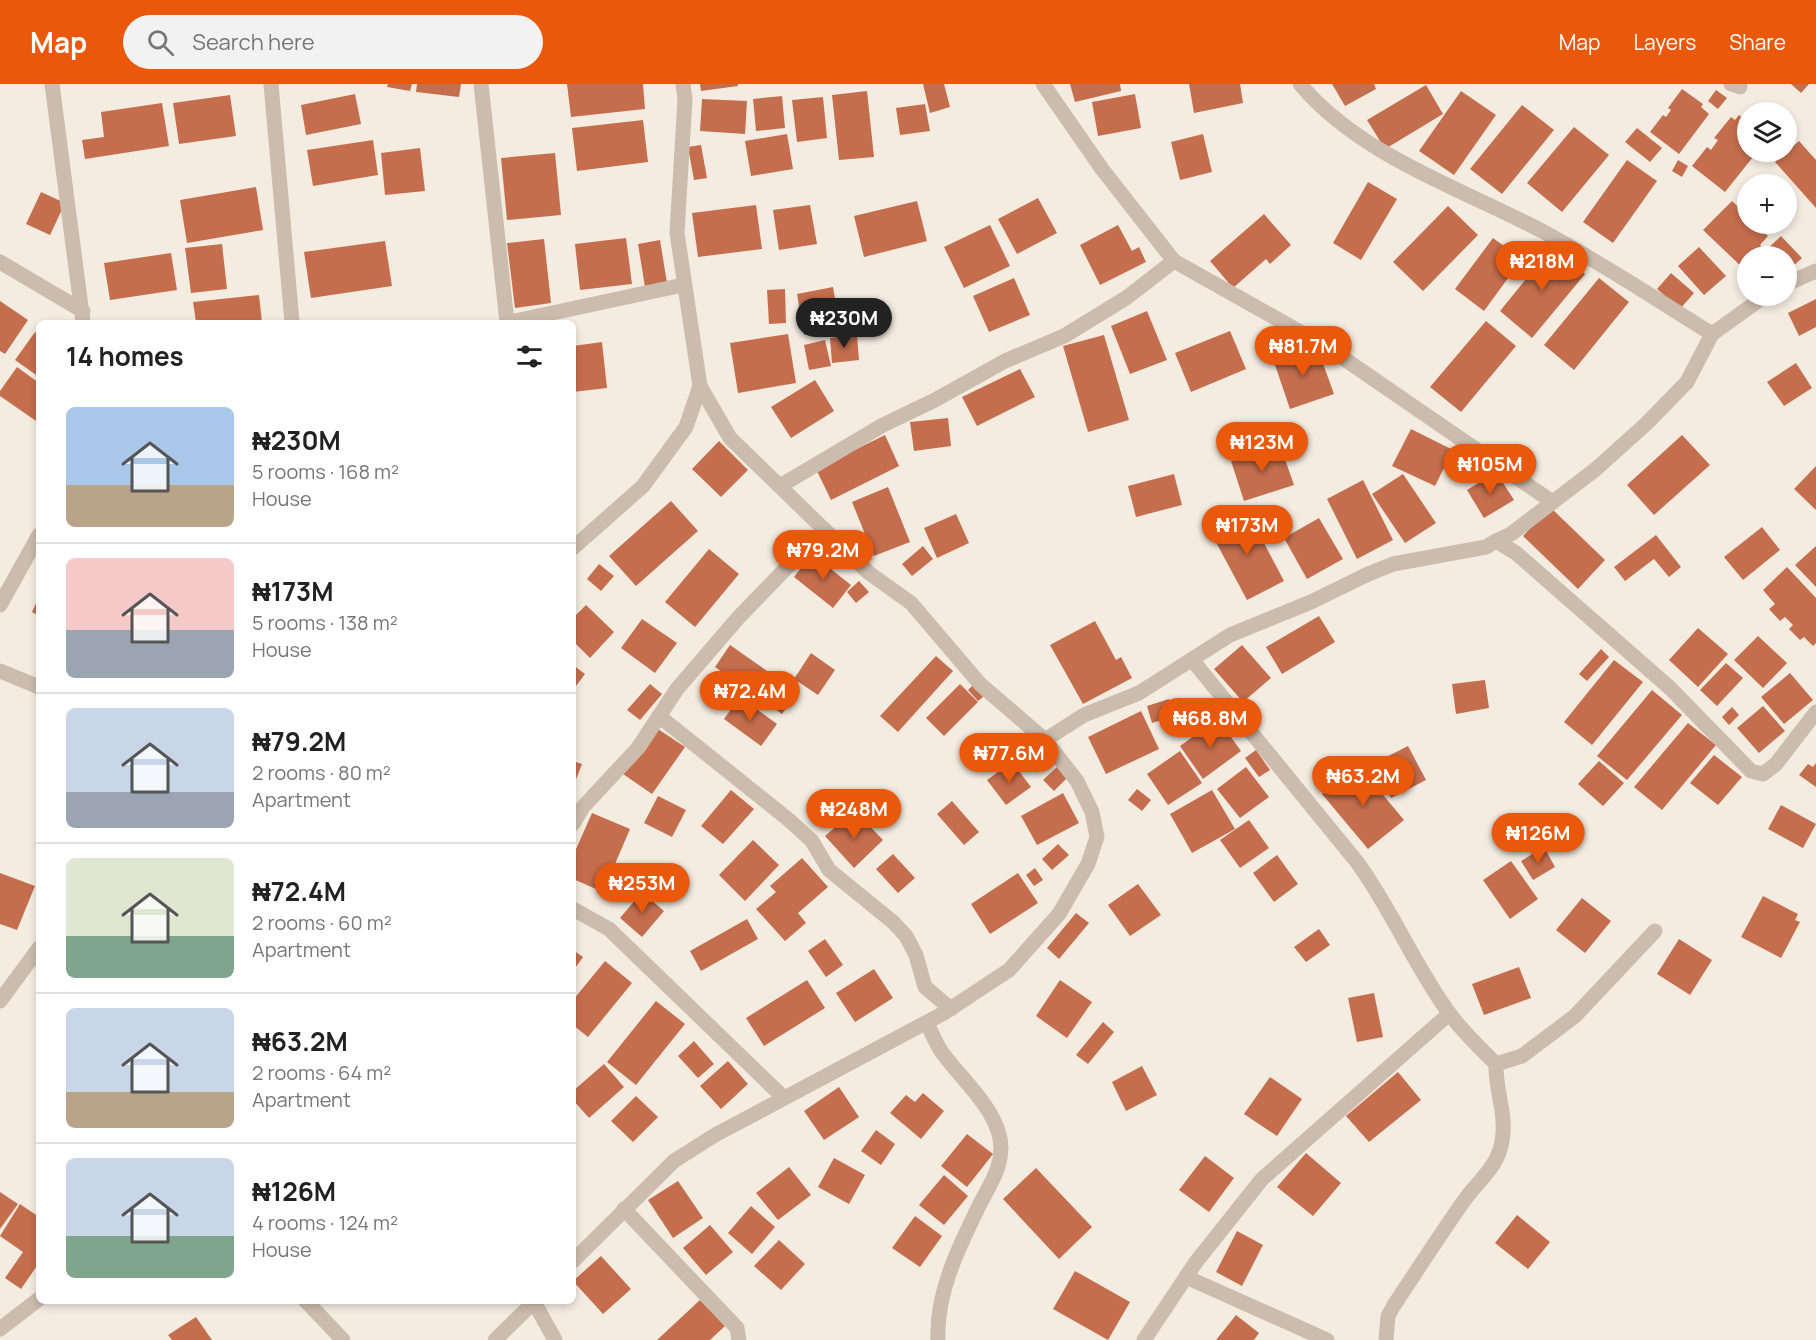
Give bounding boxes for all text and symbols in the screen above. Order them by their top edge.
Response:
search box [123,15,543,69]
text: Map [30,23,87,61]
icon: search [144,26,177,59]
text: Search here [192,27,315,57]
text: Map [1559,28,1600,56]
text: Layers [1633,28,1696,56]
text: Share [1729,28,1786,56]
map controls [1737,102,1797,306]
button: layers [1737,102,1797,162]
button: + [1737,174,1797,234]
pin: ₦218M [1500,241,1584,292]
button: − [1737,246,1797,306]
text: ₦218M [1510,247,1574,274]
pin: ₦230M [802,298,886,349]
text: ₦230M [810,304,878,331]
pin: ₦81.7M [1254,326,1352,377]
text: ₦81.7M [1269,332,1337,359]
text: 14 homes [66,338,184,374]
icon: filters [513,340,546,373]
text: ₦230M [252,422,341,458]
pin: ₦123M [1220,422,1304,473]
text: ₦123M [1230,428,1294,455]
icon: home [114,431,186,503]
pin: ₦105M [1448,444,1532,495]
text: ₦105M [1457,450,1523,477]
text: 5 rooms · 168 m² [252,458,399,485]
text: House [252,485,312,512]
pin: ₦173M [1205,505,1289,556]
text: ₦173M [1216,511,1278,538]
pin: ₦79.2M [774,530,872,581]
text: ₦79.2M [787,536,859,563]
text: ₦173M [252,573,333,609]
icon: home [114,582,186,654]
text: 5 rooms · 138 m² [252,609,398,636]
text: House [252,636,312,663]
pin: ₦72.4M [701,671,799,722]
text: ₦72.4M [714,677,786,704]
pin: ₦68.8M [1161,698,1259,749]
text: ₦68.8M [1173,704,1247,731]
text: ₦79.2M [252,723,346,759]
icon: home [114,732,186,804]
pin: ₦77.6M [960,733,1058,784]
text: ₦77.6M [973,739,1045,766]
pin: ₦63.2M [1314,756,1412,807]
text: 2 rooms · 80 m² [252,759,391,786]
text: ₦63.2M [1326,762,1400,789]
text: Apartment [252,786,351,813]
pin: ₦248M [812,789,896,840]
text: ₦248M [820,795,888,822]
pin: ₦126M [1496,813,1580,864]
text: ₦126M [1506,819,1570,846]
pin: ₦253M [600,863,684,914]
text: ₦253M [609,869,675,896]
text: ₦72.4M [252,873,346,909]
icon: home [114,882,186,954]
text: 2 rooms · 60 m² [252,909,392,936]
text: Apartment [252,936,351,963]
text: ₦63.2M [252,1023,348,1059]
icon: home [114,1032,186,1104]
text: 2 rooms · 64 m² [252,1059,391,1086]
text: Apartment [252,1086,351,1113]
text: ₦126M [252,1173,336,1209]
icon: home [114,1182,186,1254]
text: 4 rooms · 124 m² [252,1209,398,1236]
text: House [252,1236,312,1263]

